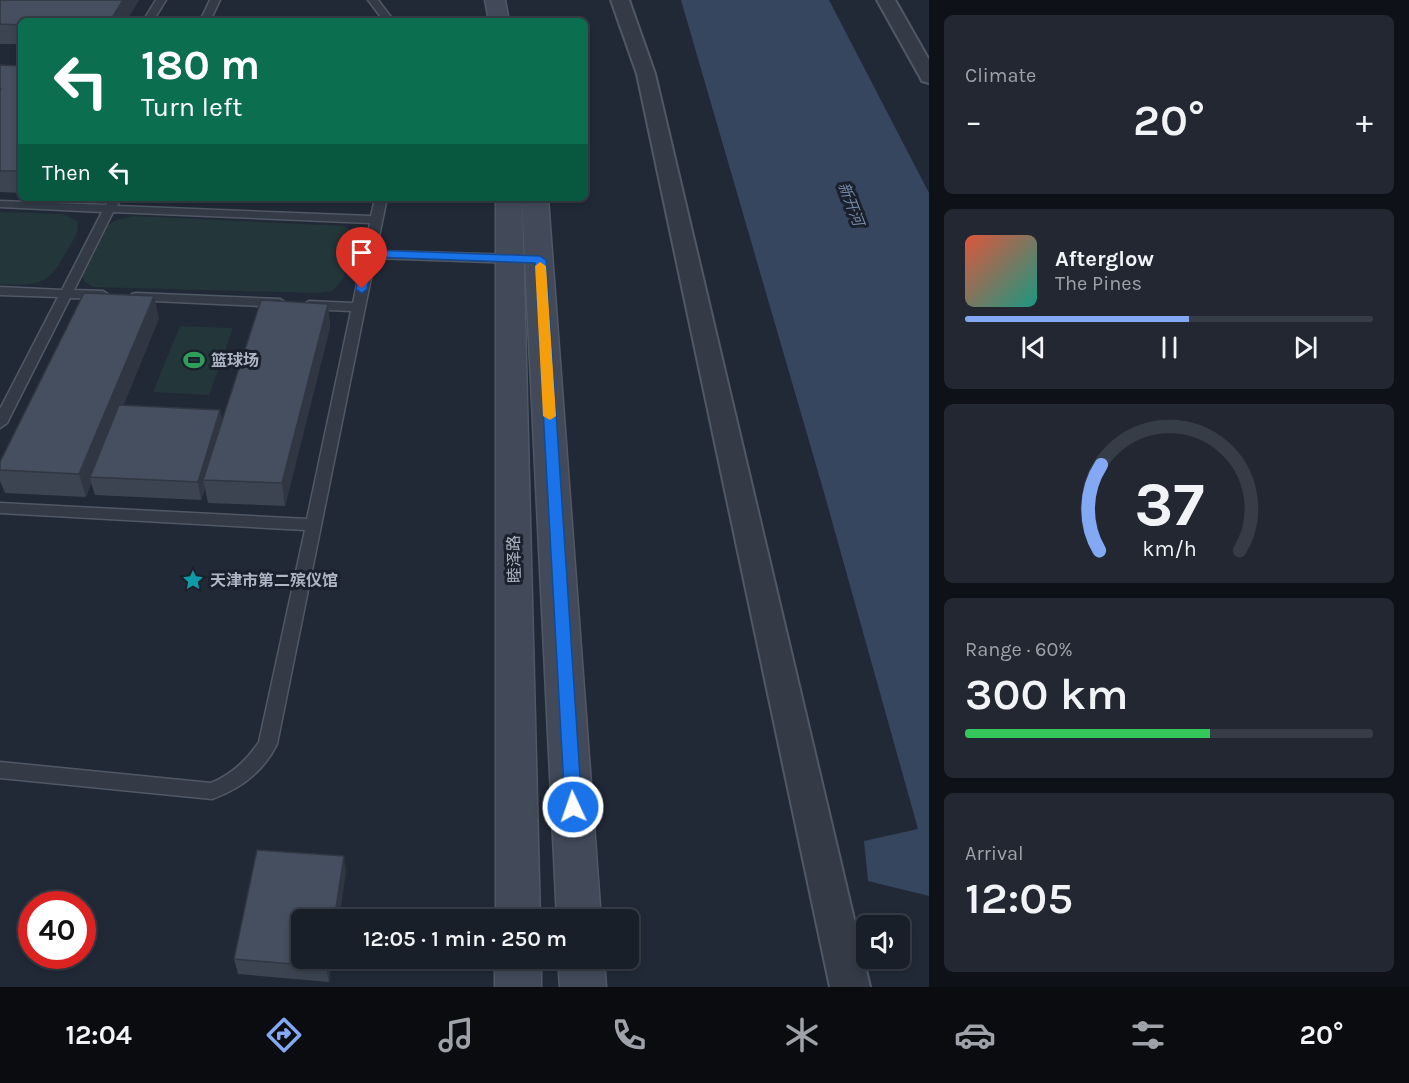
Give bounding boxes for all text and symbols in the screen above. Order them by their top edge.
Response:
text: 180 m [141,40,260,90]
icon: left [42,42,120,120]
text: Climate [965,64,1036,87]
text: Turn left [141,91,242,123]
text: 20° [1133,94,1205,146]
text: − [965,102,982,140]
text: + [1356,102,1373,140]
icon: left [103,156,136,189]
text: Then [42,160,91,186]
water label: 新开河 [835,180,869,231]
pin [336,227,387,289]
icon: arrive [345,236,378,269]
text: Afterglow [1055,246,1154,272]
text: The Pines [1055,272,1142,295]
icon: previous [1017,331,1050,364]
icon: pause [1153,331,1186,364]
icon: next [1289,331,1322,364]
sports icon: 篮球场 [182,348,206,372]
place label: 篮球场 [211,351,259,370]
text: 37 [1134,468,1204,541]
street label: 睦泽路 [504,535,524,583]
text: km/h [1142,536,1196,561]
place icon: 天津市第二殡仪馆 [181,568,205,592]
place label: 天津市第二殡仪馆 [210,571,338,590]
text: Range · 60% [965,638,1073,661]
text: 300 km [965,668,1129,720]
position arrow [541,775,605,839]
text: Arrival [965,842,1024,865]
text: 12:05 [965,872,1073,924]
speed limit sign: 40 [18,891,96,969]
map controls [856,915,910,969]
button: sound [856,915,910,969]
text: 12:05 · 1 min · 250 m [363,926,567,952]
icon: directions [263,1014,305,1056]
icon: music [435,1014,477,1056]
icon: phone [608,1014,650,1056]
icon: climate [781,1014,823,1056]
icon: car [954,1014,996,1056]
icon: filters [1127,1014,1169,1056]
text: 12:04 [65,1019,132,1051]
text: 20° [1300,1019,1344,1051]

